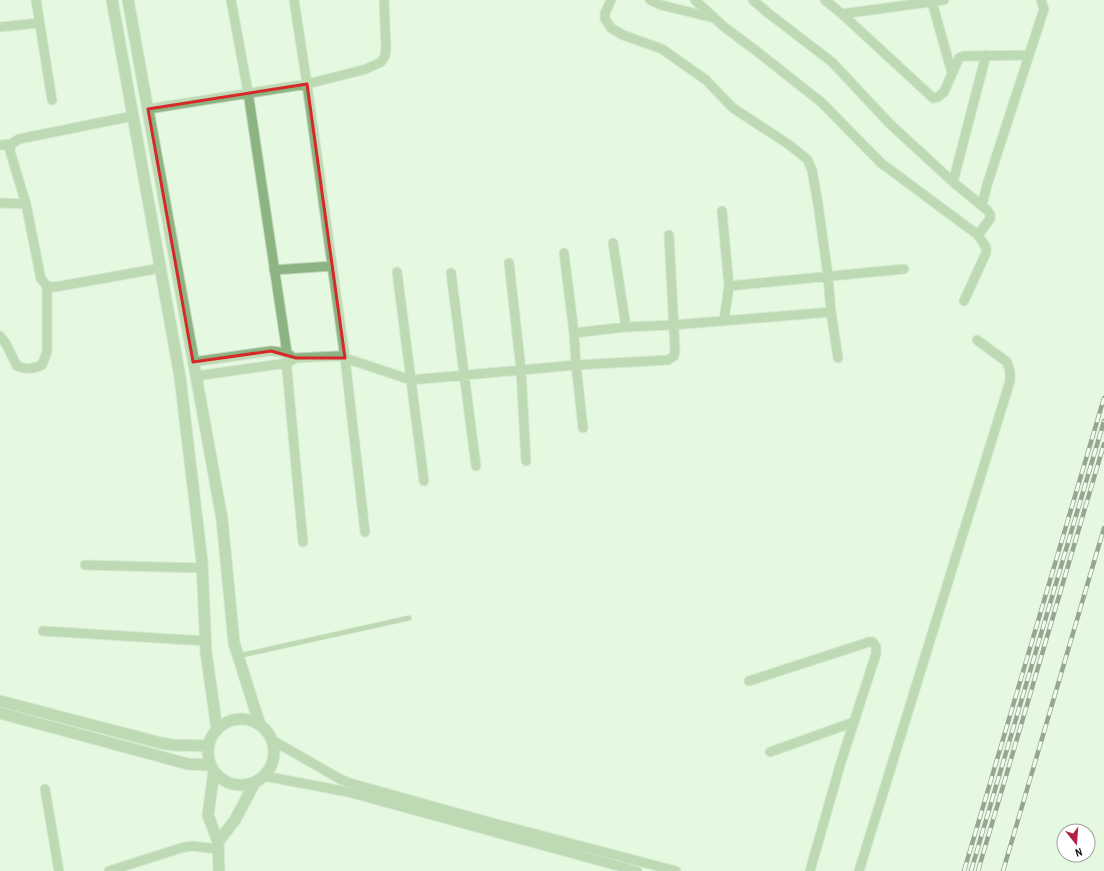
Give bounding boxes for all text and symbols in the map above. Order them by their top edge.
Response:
north arrow [1056,823,1096,863]
text: N [1074,845,1084,860]

